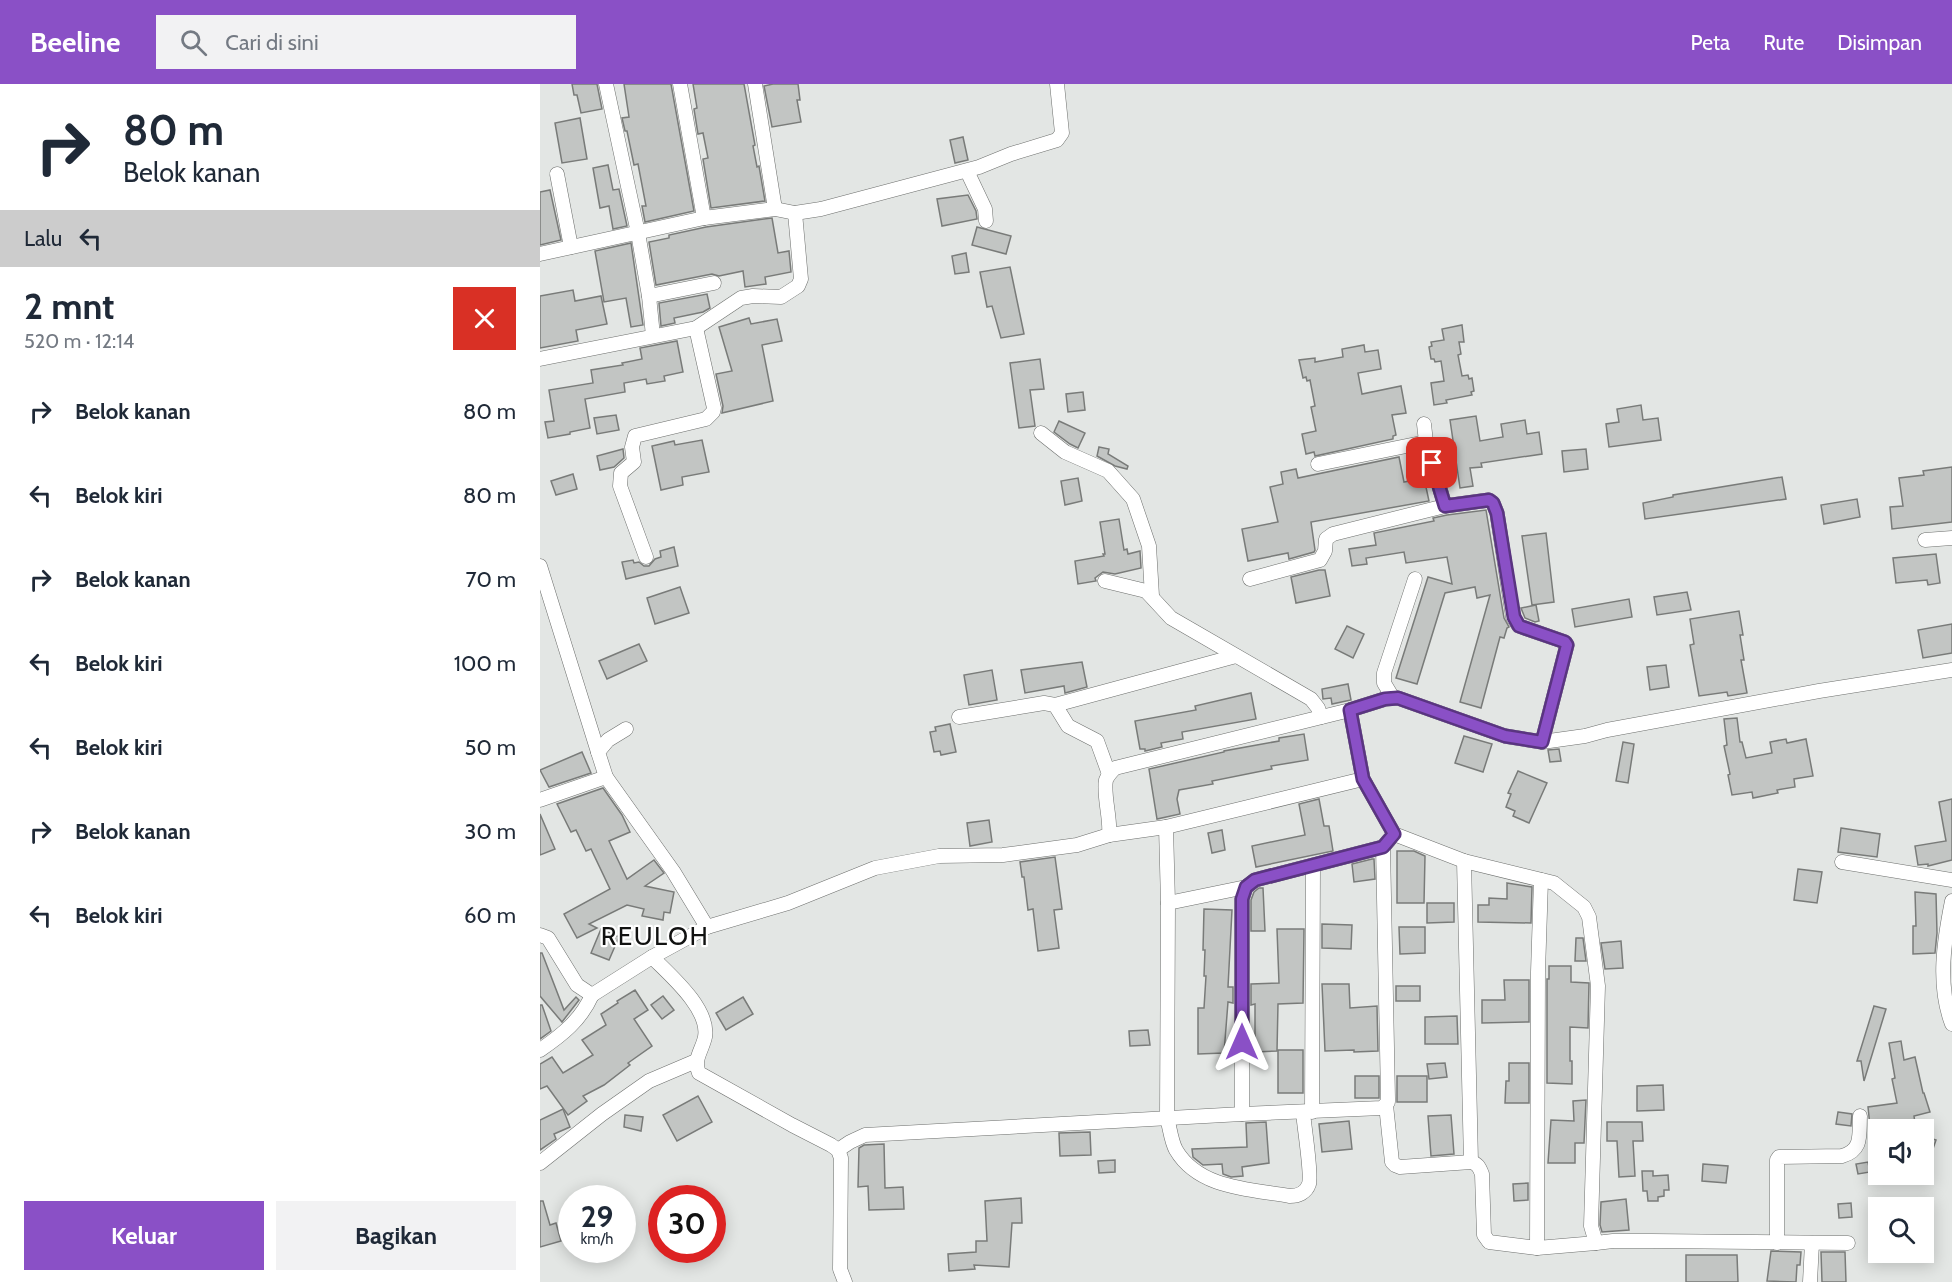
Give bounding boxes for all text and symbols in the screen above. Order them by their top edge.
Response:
search box [156,15,576,69]
text: Beeline [30,25,120,59]
icon: search [177,26,210,59]
text: Cari di sini [225,29,319,56]
text: Peta [1691,30,1730,55]
text: Rute [1763,30,1804,55]
text: Disimpan [1837,30,1922,55]
text: 80 m [123,104,224,156]
icon: right [24,108,102,186]
text: Belok kanan [123,156,260,189]
icon: left [74,222,107,255]
text: Lalu [24,225,62,252]
text: 2 mnt [24,284,114,328]
button: close [453,287,516,350]
text: 520 m · 12:14 [24,329,134,353]
icon: right [24,395,57,428]
text: Belok kanan [75,398,191,425]
text: 80 m [463,398,516,425]
pin [1406,437,1457,488]
icon: arrive [1415,446,1448,479]
icon: left [24,479,57,512]
text: Belok kiri [75,482,162,509]
text: 80 m [463,482,516,509]
icon: right [24,563,57,596]
text: Belok kanan [75,566,191,593]
text: 70 m [466,566,516,593]
icon: left [24,647,57,680]
text: Belok kiri [75,650,162,677]
text: 100 m [454,650,516,677]
icon: left [24,731,57,764]
text: Belok kiri [75,734,162,761]
text: 50 m [464,734,516,761]
icon: right [24,815,57,848]
text: Belok kanan [75,818,191,845]
text: 30 m [464,818,516,845]
icon: left [24,899,57,932]
text: Belok kiri [75,902,162,929]
text: 60 m [464,902,516,929]
district label: REULOH [601,920,709,952]
position arrow [1210,1010,1274,1074]
map controls [1868,1119,1934,1263]
button: sound [1868,1119,1934,1185]
speed limit sign: 30 [648,1185,726,1263]
button: search [1868,1197,1934,1263]
text: 29 [581,1198,613,1235]
button: Keluar [24,1201,264,1270]
button: Bagikan [276,1201,516,1270]
text: km/h [581,1230,613,1248]

